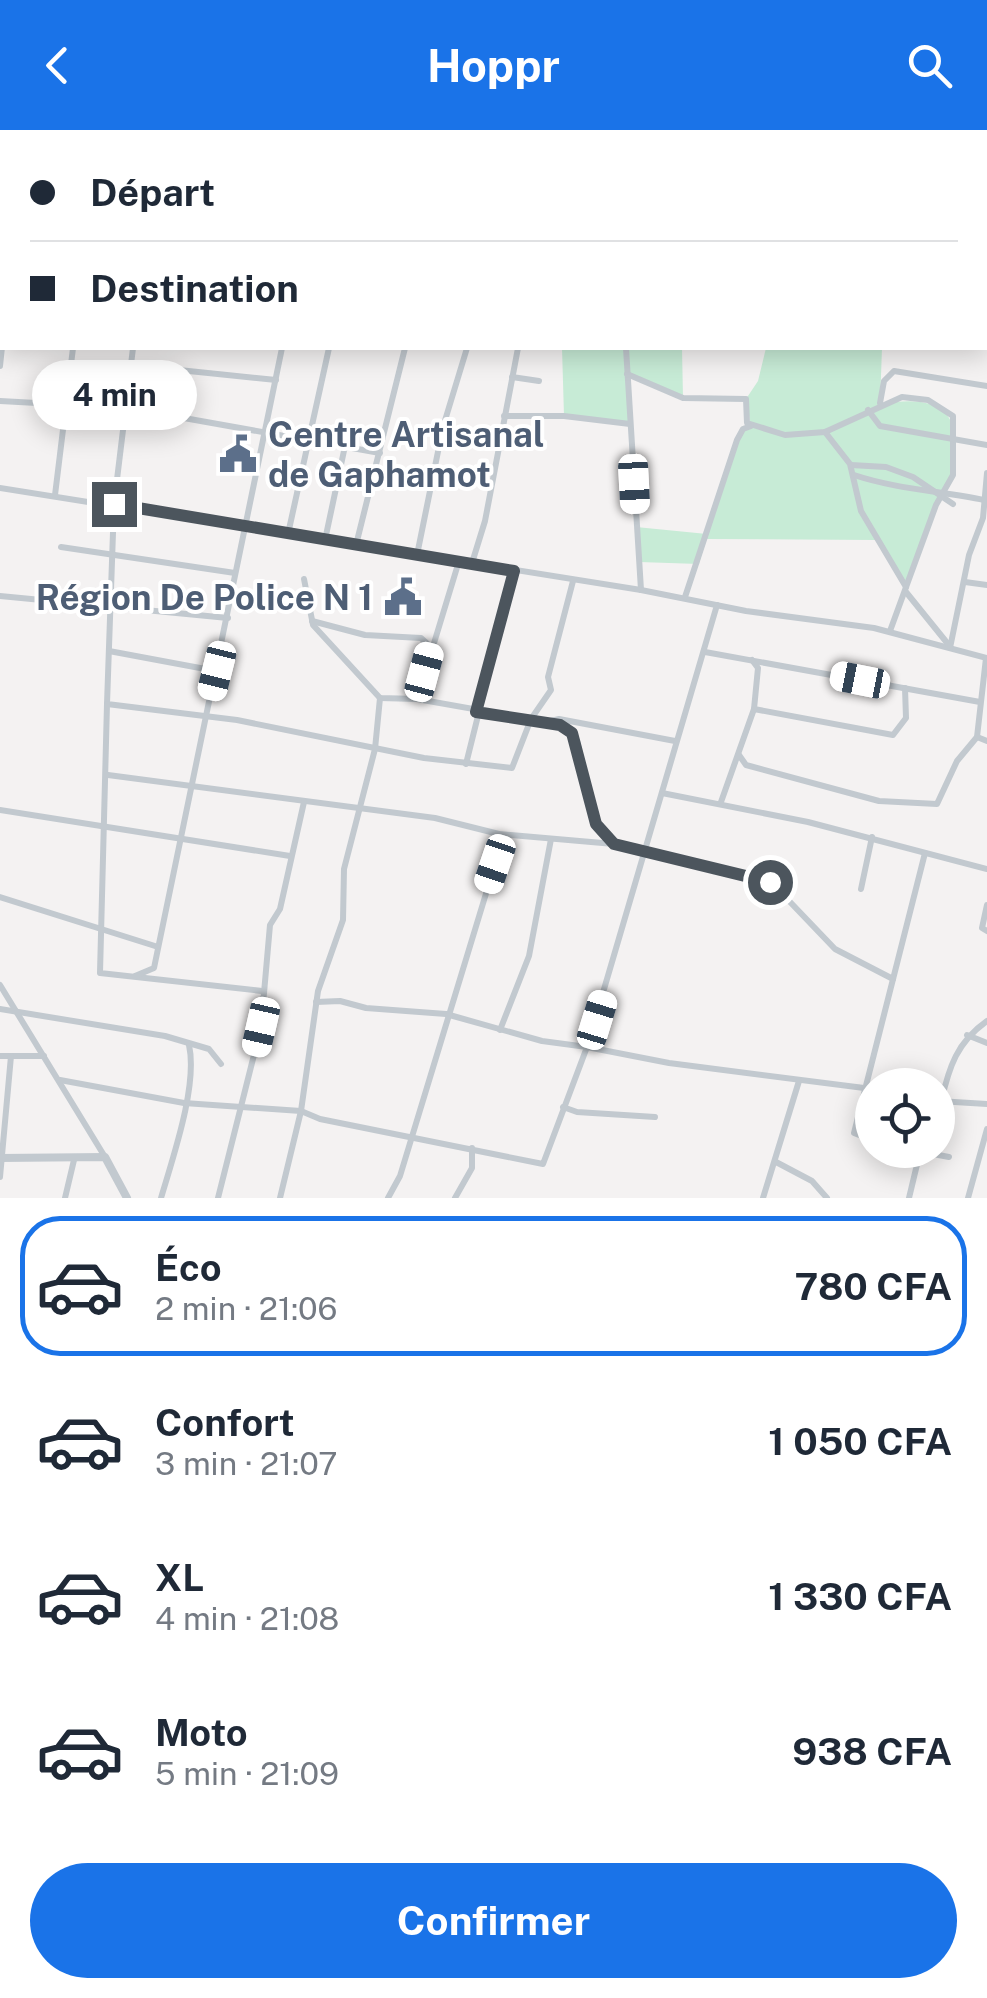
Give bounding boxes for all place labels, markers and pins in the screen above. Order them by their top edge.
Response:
place label: Centre Artisanal de Gaphamot [268,414,544,495]
public building icon: Centre Artisanal de Gaphamot [217,433,259,475]
public building icon: Région De Police N 1 [382,576,424,618]
place label: Région De Police N 1 [36,577,373,618]

